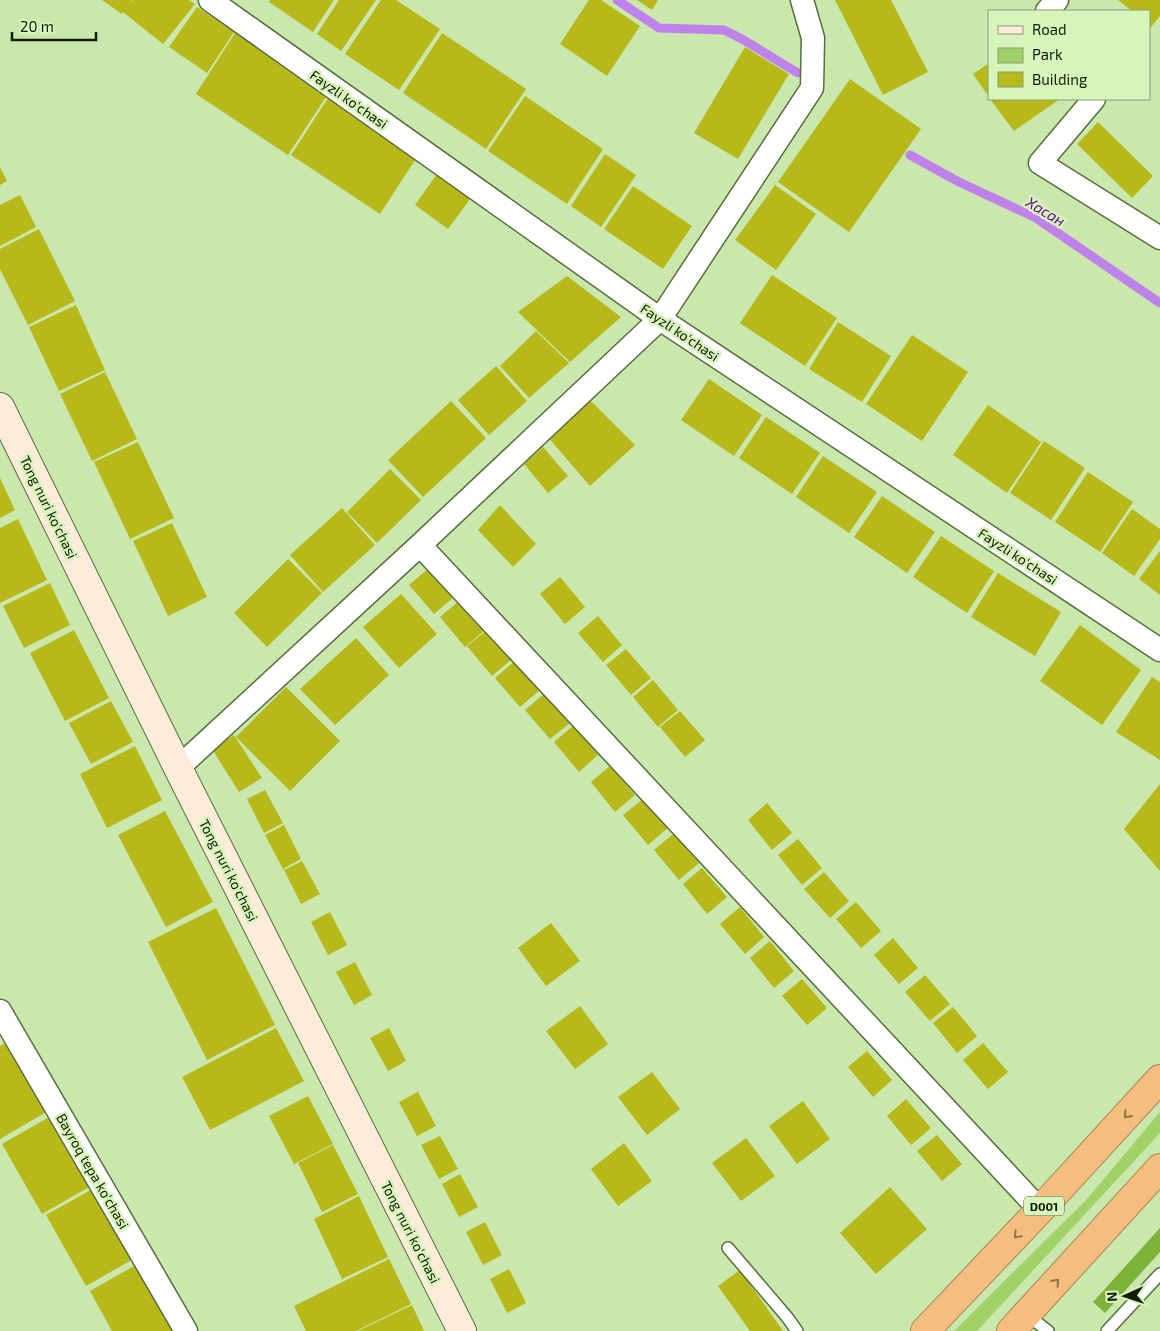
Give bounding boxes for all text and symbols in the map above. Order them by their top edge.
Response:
scale bar [12,10,96,42]
legend [988,10,1150,100]
text: 20 m [20,17,54,35]
text: Road [1032,20,1067,38]
text: Park [1032,45,1063,63]
street label: Fayzli ko'chasi [307,66,391,132]
text: Building [1032,70,1088,88]
water label: Хасан [1022,192,1069,230]
street label: Fayzli ko'chasi [638,300,722,364]
street label: Tong nuri ko'chasi [17,453,81,561]
street label: Fayzli ko'chasi [975,524,1061,588]
street label: Tong nuri ko'chasi [196,816,262,924]
street label: Bayroq tepa ko'chasi [53,1110,133,1232]
one-way arrow [1124,1110,1133,1119]
street label: Tong nuri ko'chasi [378,1178,444,1286]
road number: D001 [1024,1196,1064,1216]
one-way arrow [1014,1229,1023,1238]
north arrow [1100,1271,1150,1321]
one-way arrow [1050,1279,1059,1288]
text: N [1103,1291,1120,1302]

